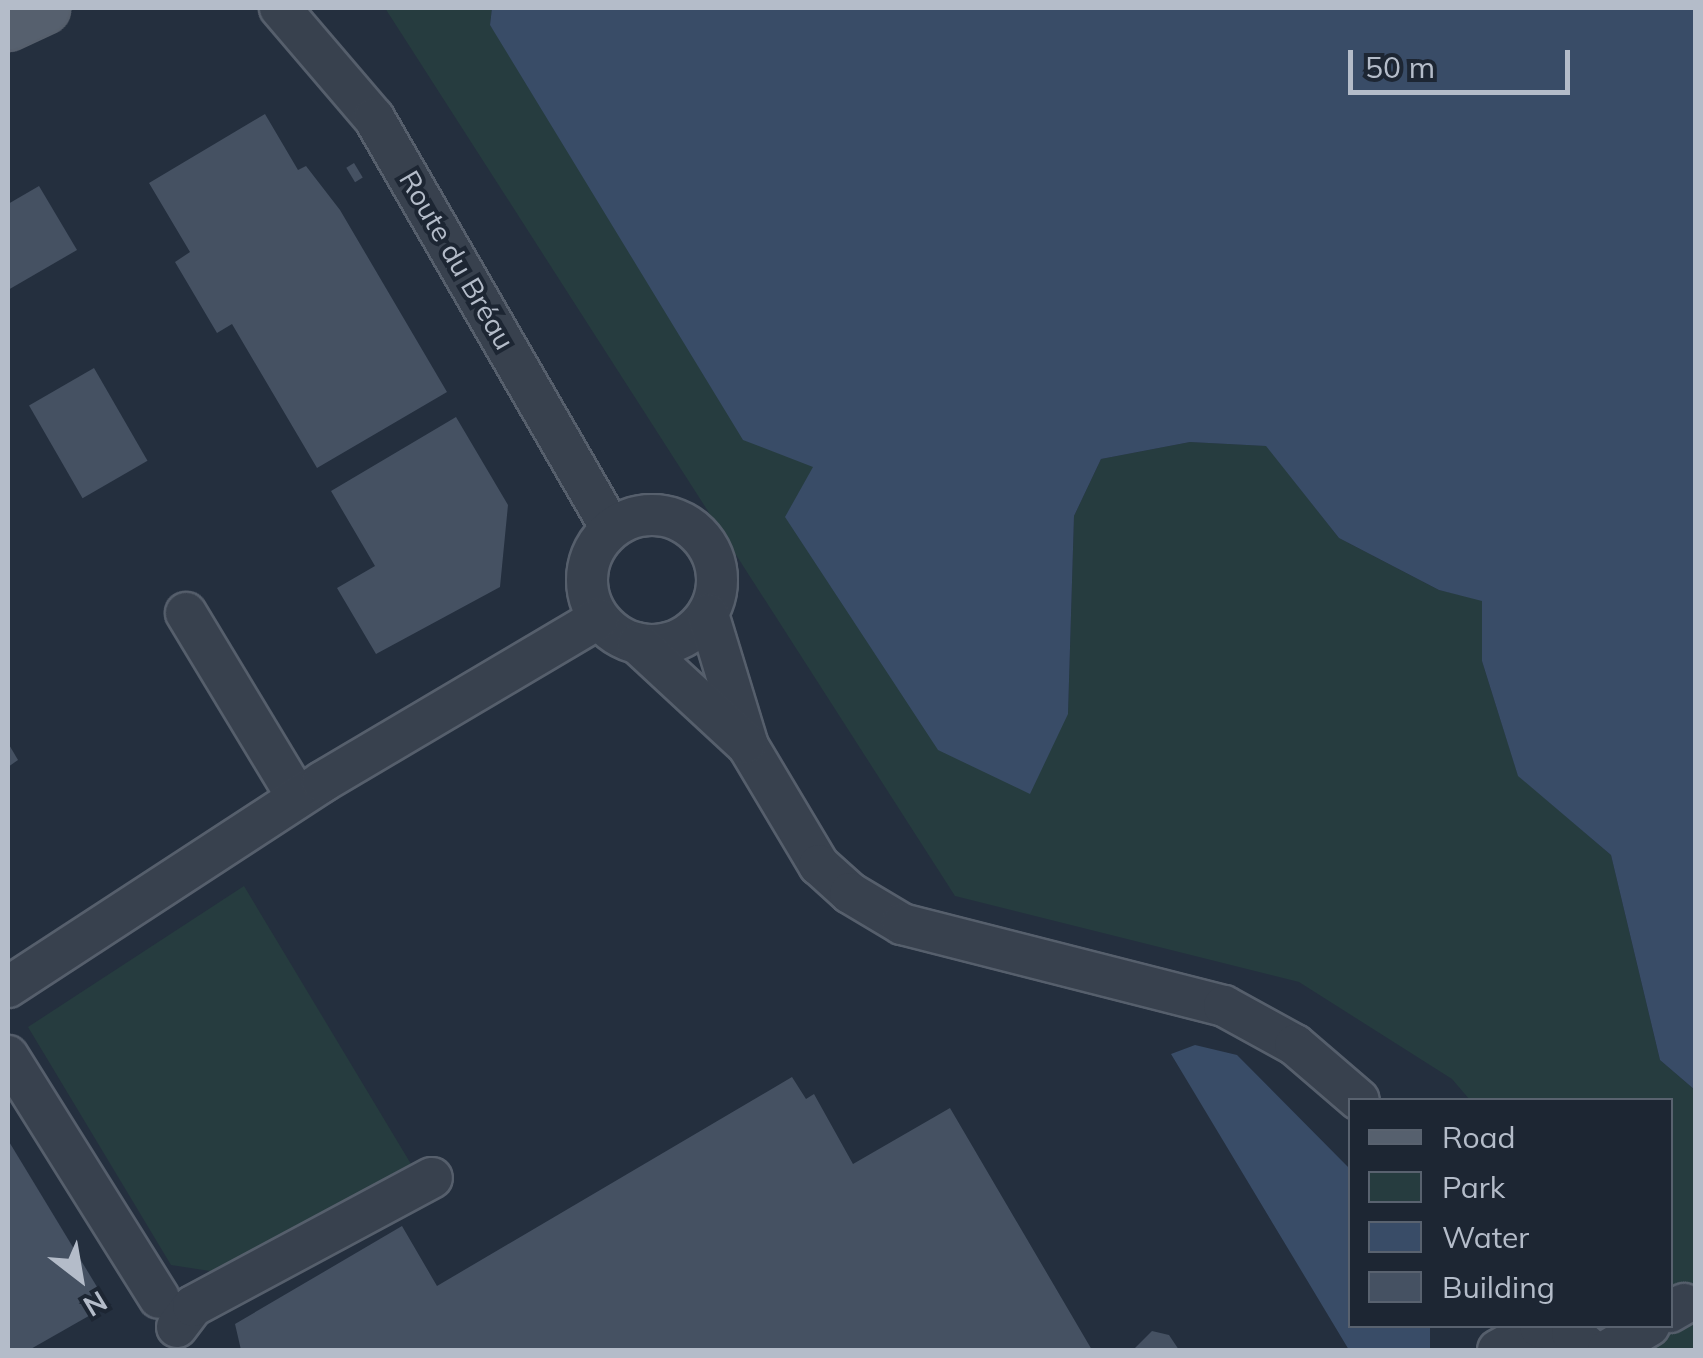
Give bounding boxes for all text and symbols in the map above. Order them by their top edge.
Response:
scale bar [1353,30,1576,92]
text: 50 m [1365,48,1435,86]
street label: Route du Bréau [392,165,522,355]
legend [1348,1098,1673,1328]
text: Road [1442,1118,1516,1156]
text: Park [1442,1168,1505,1206]
text: Water [1442,1218,1529,1256]
north arrow [30,1228,130,1328]
text: Building [1442,1268,1555,1306]
text: N [78,1284,114,1325]

